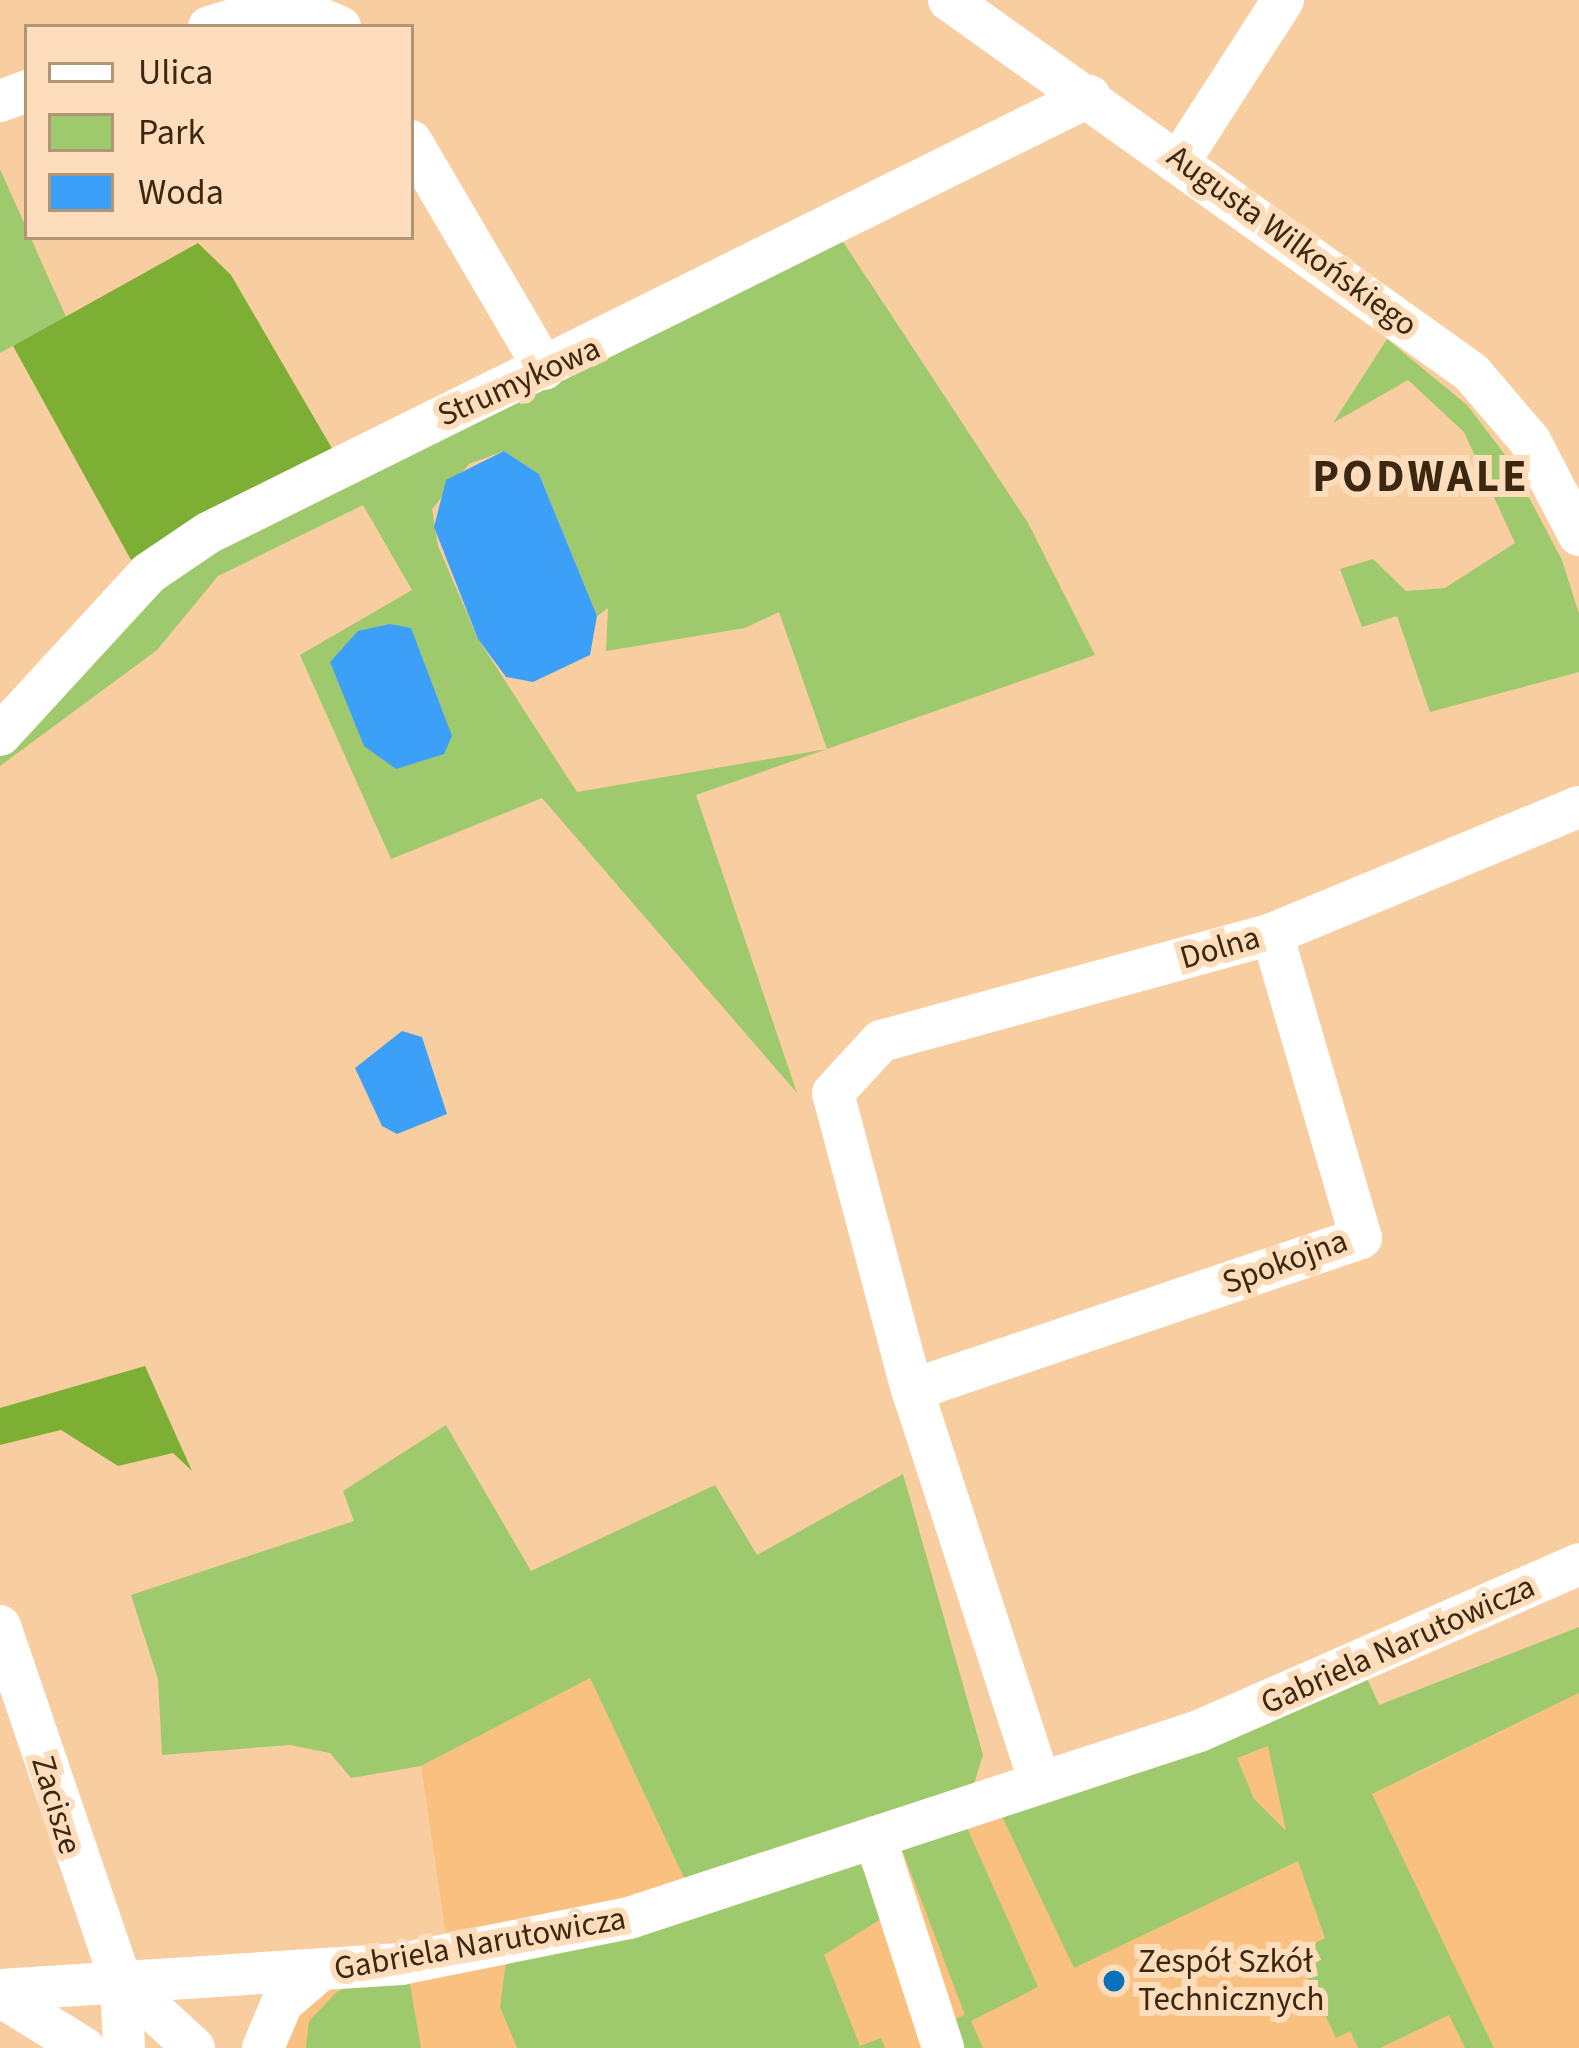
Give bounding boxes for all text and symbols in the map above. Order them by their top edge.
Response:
legend [24,24,414,240]
text: Ulica [138,47,213,98]
text: Park [138,107,205,158]
street label: Augusta Wilkońskiego [1159,137,1425,345]
text: Woda [138,167,224,218]
street label: Strumykowa [432,329,606,435]
district label: PODWALE [1312,451,1530,505]
street label: Dolna [1175,918,1265,978]
street label: Spokojna [1217,1221,1353,1303]
street label: Gabriela Narutowicza [1255,1567,1541,1723]
street label: Zacisze [22,1751,90,1859]
street label: Gabriela Narutowicza [331,1899,629,1989]
place label: Zespół Szkół Technicznych [1138,1942,1324,2020]
marker: Zespół Szkół Technicznych [1101,1968,1127,1994]

